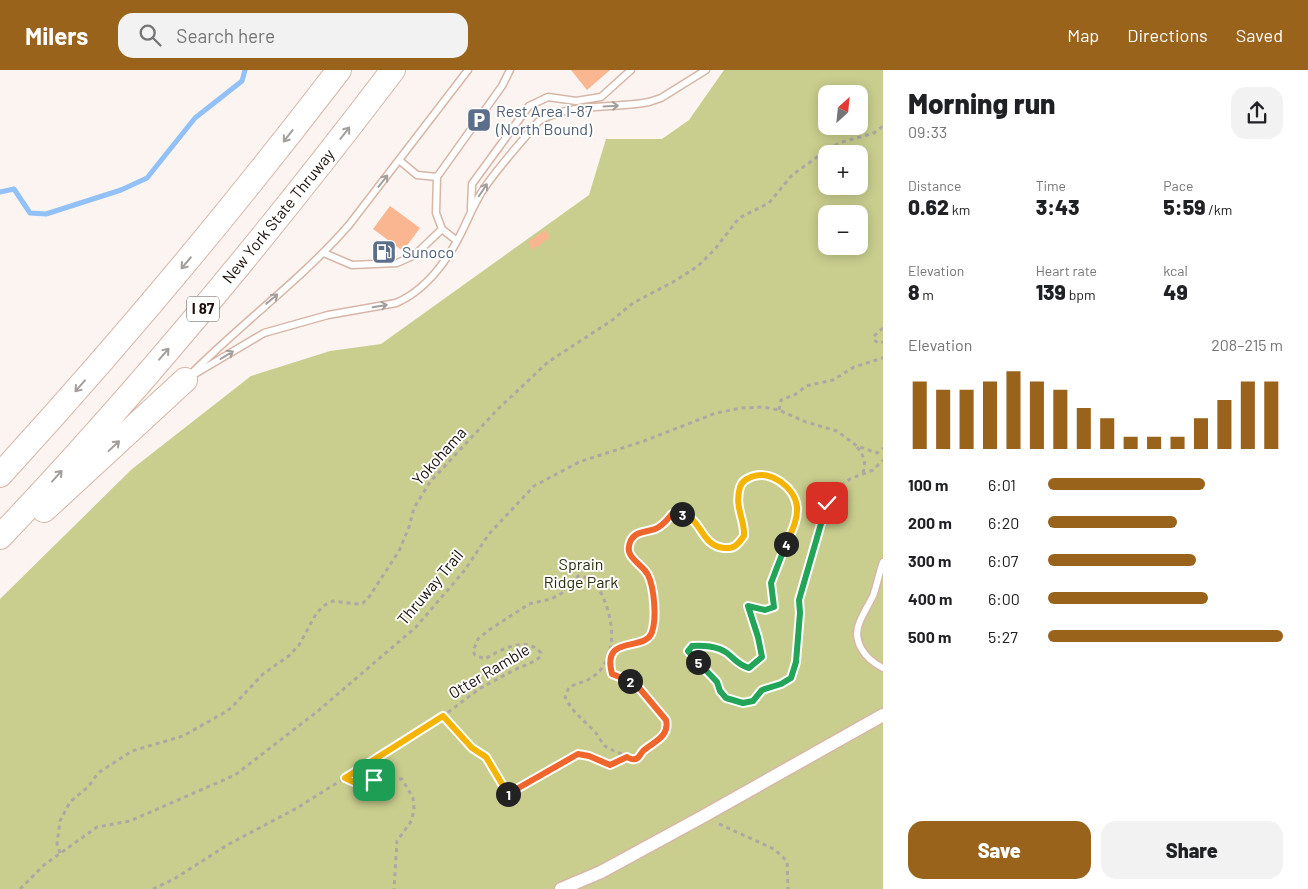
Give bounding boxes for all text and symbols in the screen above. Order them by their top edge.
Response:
search box [118,13,468,58]
text: Milers [25,21,88,50]
icon: search [136,21,164,49]
text: Search here [176,24,275,47]
text: Map [1067,24,1099,46]
text: Directions [1127,24,1208,46]
text: Saved [1236,24,1283,46]
north arrow [818,85,868,135]
map controls [818,85,868,255]
text: Morning run [908,86,1056,120]
button: share [1231,87,1283,139]
place label: Rest Area I-87 (North Bound) [495,101,593,138]
one-way arrow [602,101,618,111]
parking icon: Rest Area I-87 (North Bound) [466,107,492,133]
text: 09:33 [908,122,947,141]
one-way arrow [339,127,350,140]
one-way arrow [282,130,293,143]
street label: New York State Thruway [218,144,338,287]
button: + [818,145,868,195]
one-way arrow [377,175,388,188]
text: Distance [908,177,961,194]
text: Time [1036,177,1066,194]
text: Pace [1163,177,1193,194]
one-way arrow [478,183,488,197]
text: 0.62 [908,194,949,219]
text: 3:43 [1036,194,1080,219]
text: 5:59 [1163,194,1205,219]
text: km [949,201,970,218]
text: /km [1205,201,1232,218]
button: − [818,205,868,255]
fuel station icon: Sunoco [371,239,397,265]
place label: Sunoco [402,242,454,261]
one-way arrow [180,256,191,269]
text: Elevation [908,262,964,279]
text: Heart rate [1036,262,1097,279]
text: kcal [1163,262,1188,279]
text: 8 [908,279,920,304]
text: 139 [1036,279,1066,304]
text: 49 [1163,279,1188,304]
text: m [920,286,934,303]
text: bpm [1066,286,1096,303]
one-way arrow [266,294,279,305]
road number: I 87 [187,296,219,322]
one-way arrow [372,300,388,310]
text: Elevation [908,335,972,354]
text: 208–215 m [1211,335,1283,354]
one-way arrow [159,348,170,361]
one-way arrow [219,349,233,359]
one-way arrow [74,380,86,393]
street label: Yokohama [408,423,470,489]
one-way arrow [108,440,120,452]
one-way arrow [51,469,63,482]
text: 100 m [908,475,948,494]
text: 6:01 [988,475,1016,494]
pin [806,482,848,524]
icon: check [813,489,841,517]
pin: 3 [670,502,694,526]
text: 3 [679,506,686,523]
text: 200 m [908,513,952,532]
text: 6:20 [988,513,1019,532]
pin: 4 [774,532,798,556]
text: 4 [782,536,791,553]
street label: Thruway Trail [393,545,467,628]
text: 300 m [908,551,951,570]
text: 6:07 [988,551,1018,570]
park label: Sprain Ridge Park [544,554,618,591]
text: 400 m [908,589,952,608]
text: 6:00 [988,589,1020,608]
text: 500 m [908,627,951,646]
text: 5:27 [988,627,1018,646]
street label: Otter Ramble [445,639,533,702]
pin: 5 [686,650,710,674]
text: 5 [695,654,702,671]
pin: 2 [618,668,642,694]
text: 2 [627,673,634,690]
pin [353,759,395,801]
icon: arrive [360,766,388,794]
pin: 1 [496,782,520,806]
text: 1 [506,786,511,803]
button: Save [908,821,1091,879]
button: Share [1101,821,1283,879]

